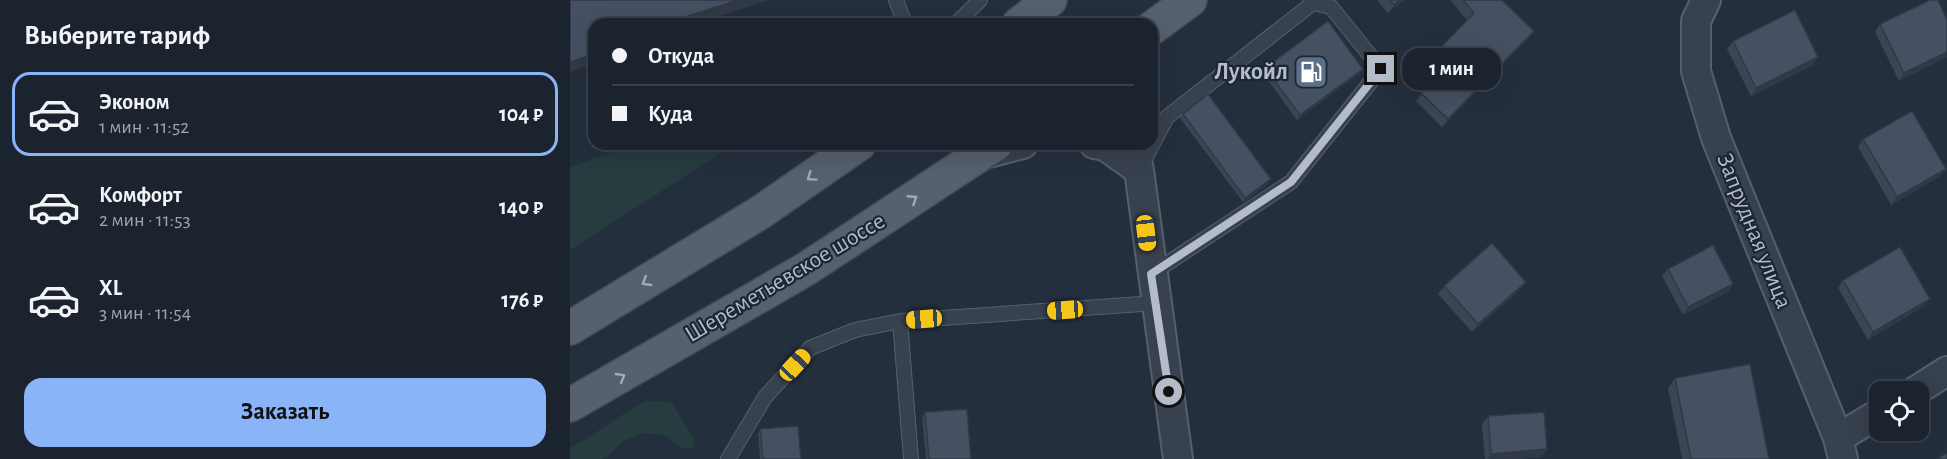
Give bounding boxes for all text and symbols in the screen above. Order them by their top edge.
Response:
text: Выберите тариф [24,22,210,49]
text: Откуда [648,45,714,67]
callout: 1 мин [1402,48,1501,90]
fuel station icon: Лукойл [1293,54,1329,90]
route end [1367,55,1394,82]
text: 1 мин [1429,59,1474,79]
place label: Лукойл [1214,60,1288,84]
icon: car [27,87,81,141]
text: Эконом [99,91,170,113]
text: 104 ₽ [499,103,543,125]
text: Куда [648,103,693,125]
text: 1 мин · 11:52 [99,117,189,137]
street label: Запрудная улица [1712,150,1796,312]
one-way arrow [807,170,818,181]
icon: car [27,180,81,234]
text: Комфорт [99,184,182,206]
one-way arrow [906,195,917,206]
text: 140 ₽ [499,196,543,218]
street label: Шереметьевское шоссе [681,209,889,347]
text: 2 мин · 11:53 [99,210,191,230]
car [1135,214,1157,252]
icon: car [27,273,81,327]
one-way arrow [642,274,652,286]
text: XL [99,277,122,299]
text: 176 ₽ [501,289,543,311]
car [1046,300,1084,320]
text: 3 мин · 11:54 [99,303,191,323]
car [905,309,943,329]
car [776,346,814,384]
one-way arrow [615,373,625,384]
button: Заказать [24,378,546,447]
route start [1155,378,1182,405]
map controls [1869,381,1929,441]
button: locate [1869,381,1929,441]

